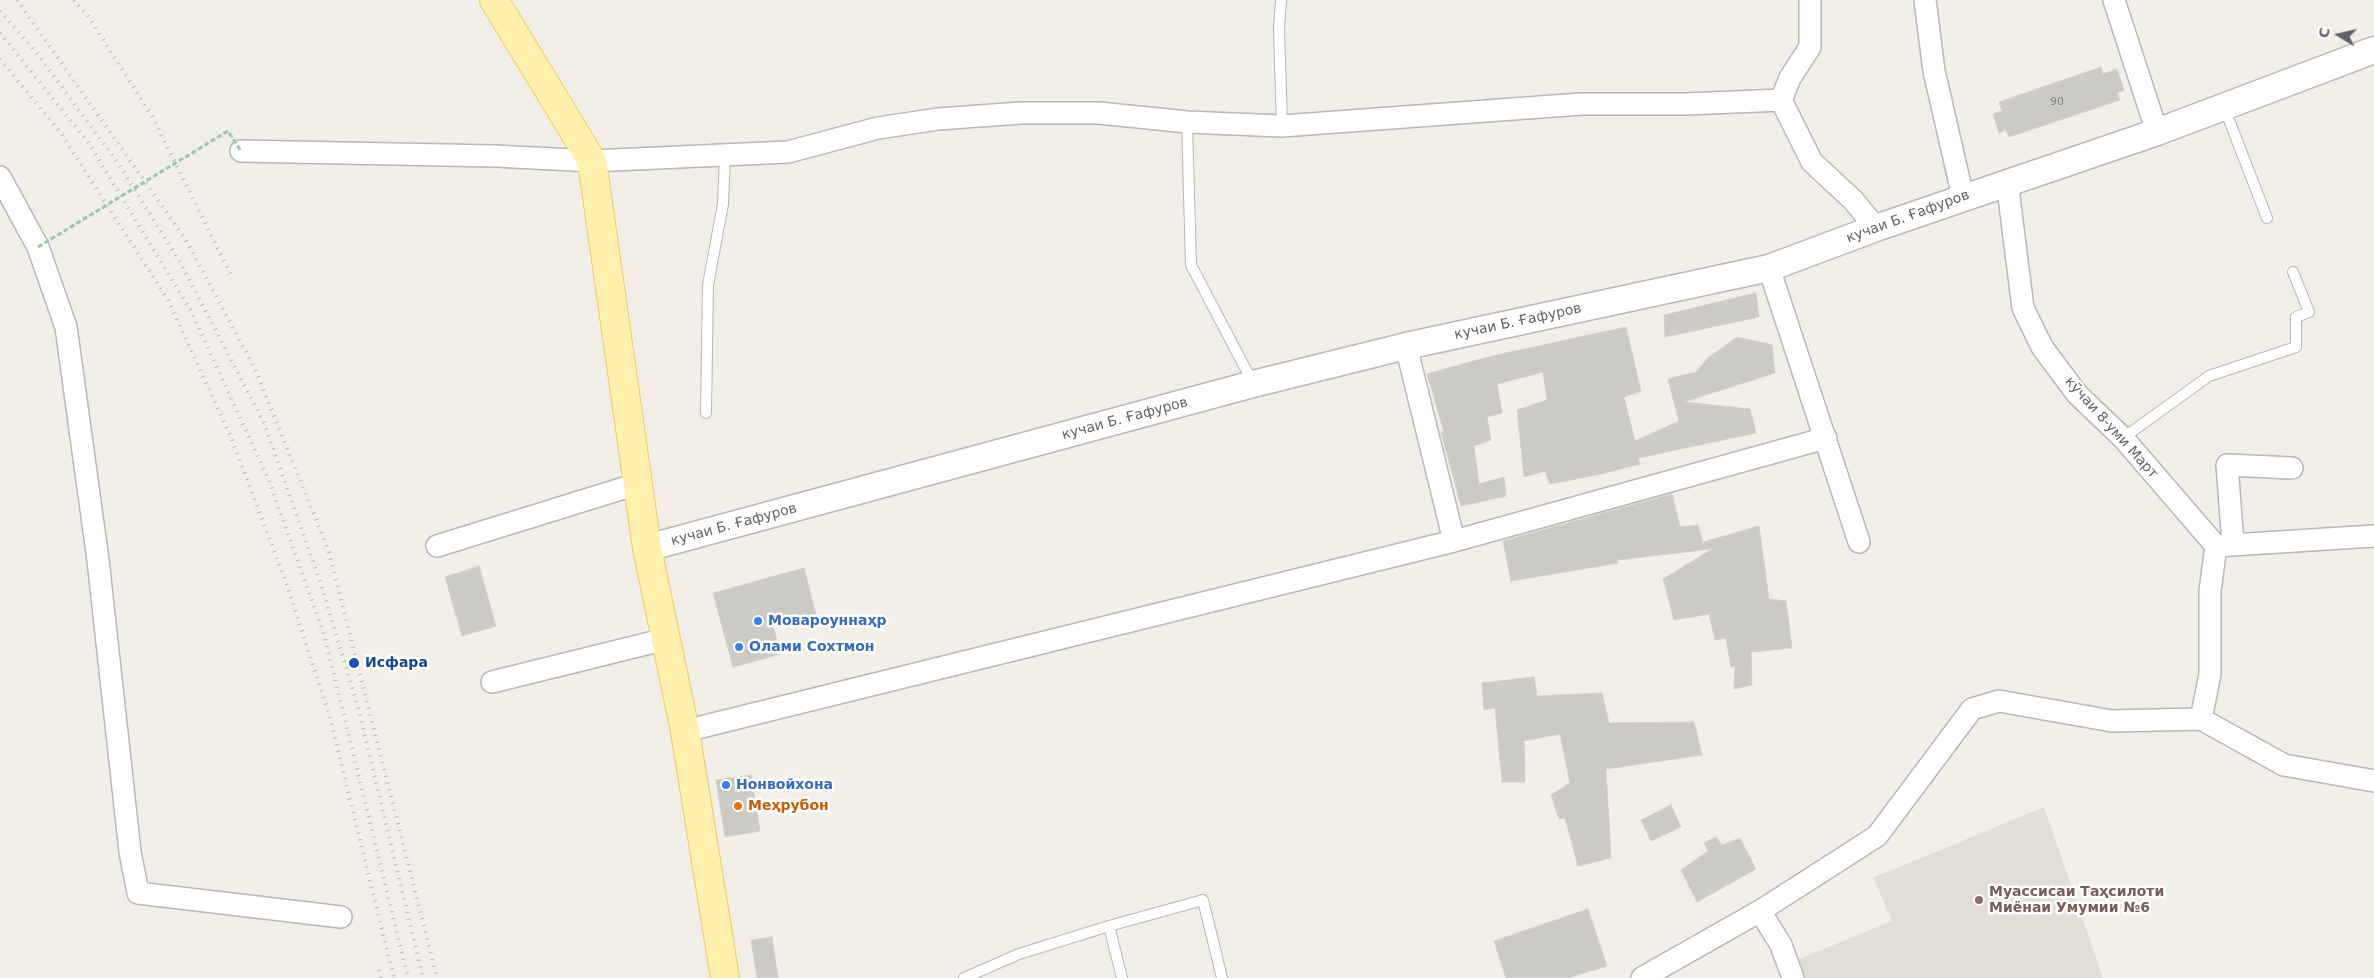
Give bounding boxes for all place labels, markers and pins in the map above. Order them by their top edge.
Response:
place label: Мовароуннаҳр [768,613,886,629]
marker: Мовароуннаҳр [752,615,764,627]
place label: Олами Сохтмон [749,639,875,655]
marker: Олами Сохтмон [733,641,745,653]
place label: Исфара [365,655,428,671]
marker: Исфара [347,656,361,670]
place label: Нонвойхона [736,777,833,793]
marker: Нонвойхона [720,779,732,791]
place label: Меҳрубон [748,798,829,814]
marker: Меҳрубон [732,800,744,812]
place label: Муассисаи Таҳсилоти Миёнаи Умумии №6 [1989,884,2164,916]
marker: Муассисаи Таҳсилоти Миёнаи Умумии №6 [1973,894,1985,906]

